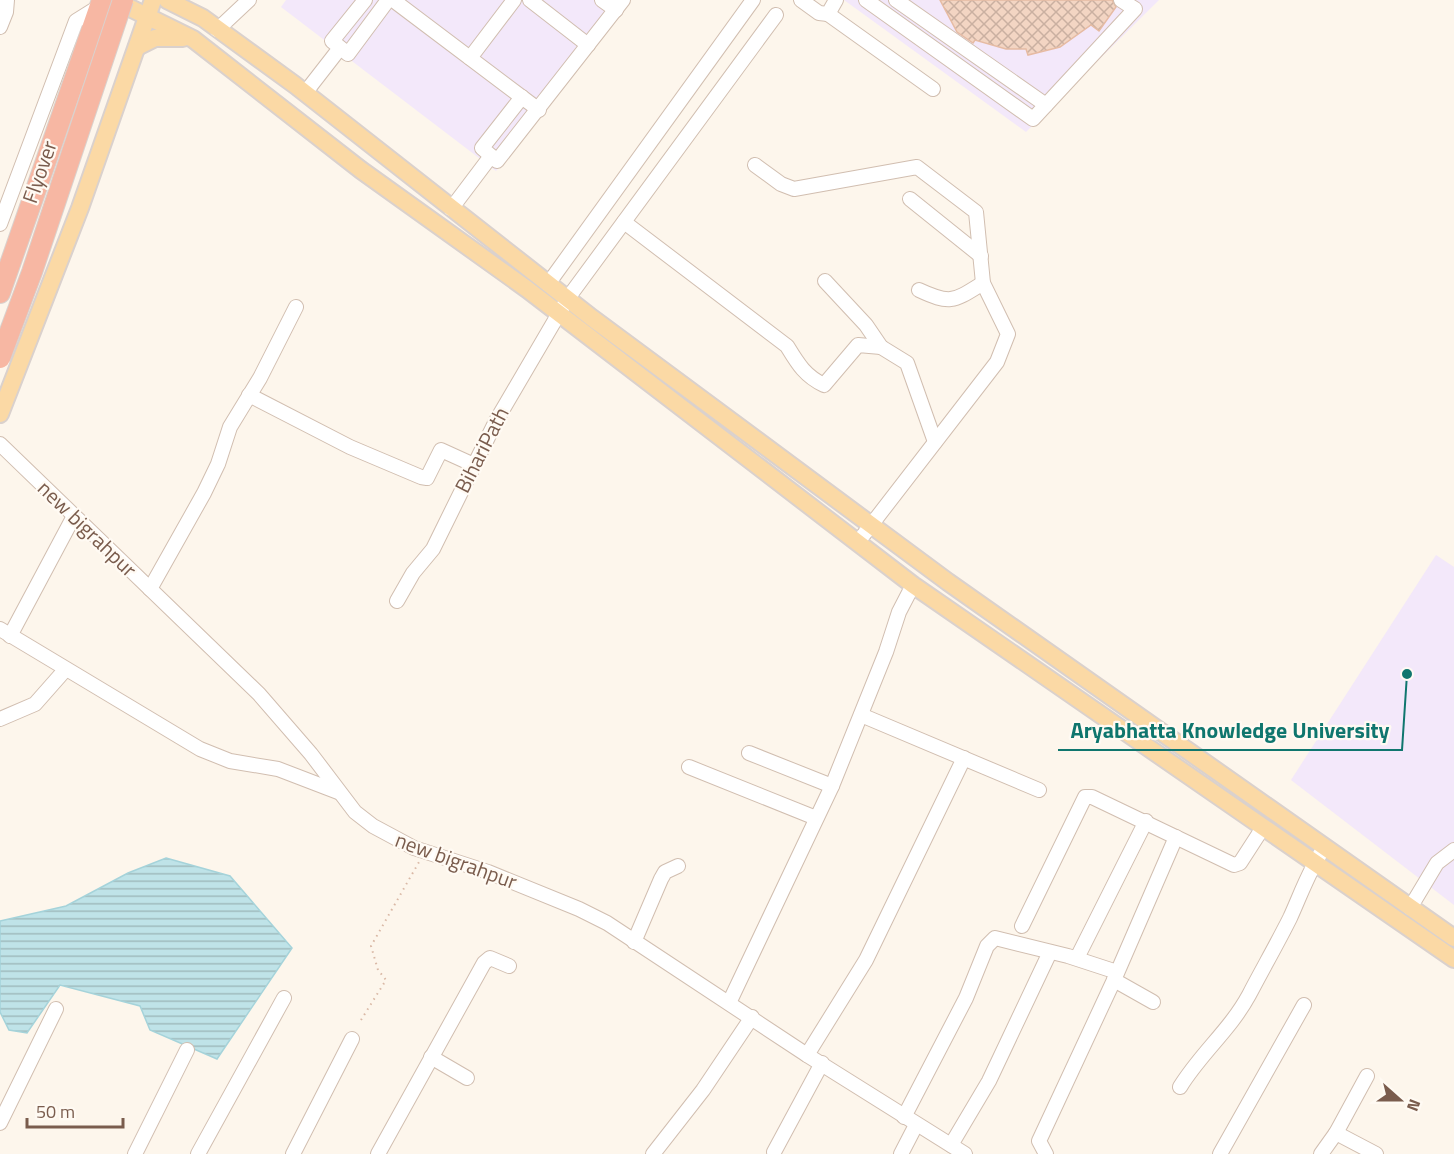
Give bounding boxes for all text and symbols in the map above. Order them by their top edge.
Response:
street label: Flyover [13,136,65,207]
street label: BihariPath [446,401,516,498]
street label: new bigrahpur [31,473,145,584]
callout: Aryabhatta Knowledge University [1058,710,1402,750]
text: Aryabhatta Knowledge University [1070,713,1390,747]
street label: new bigrahpur [391,823,522,897]
north arrow [1370,1070,1430,1130]
scale bar [27,1091,123,1129]
text: N [1401,1096,1427,1115]
text: 50 m [36,1098,75,1125]

